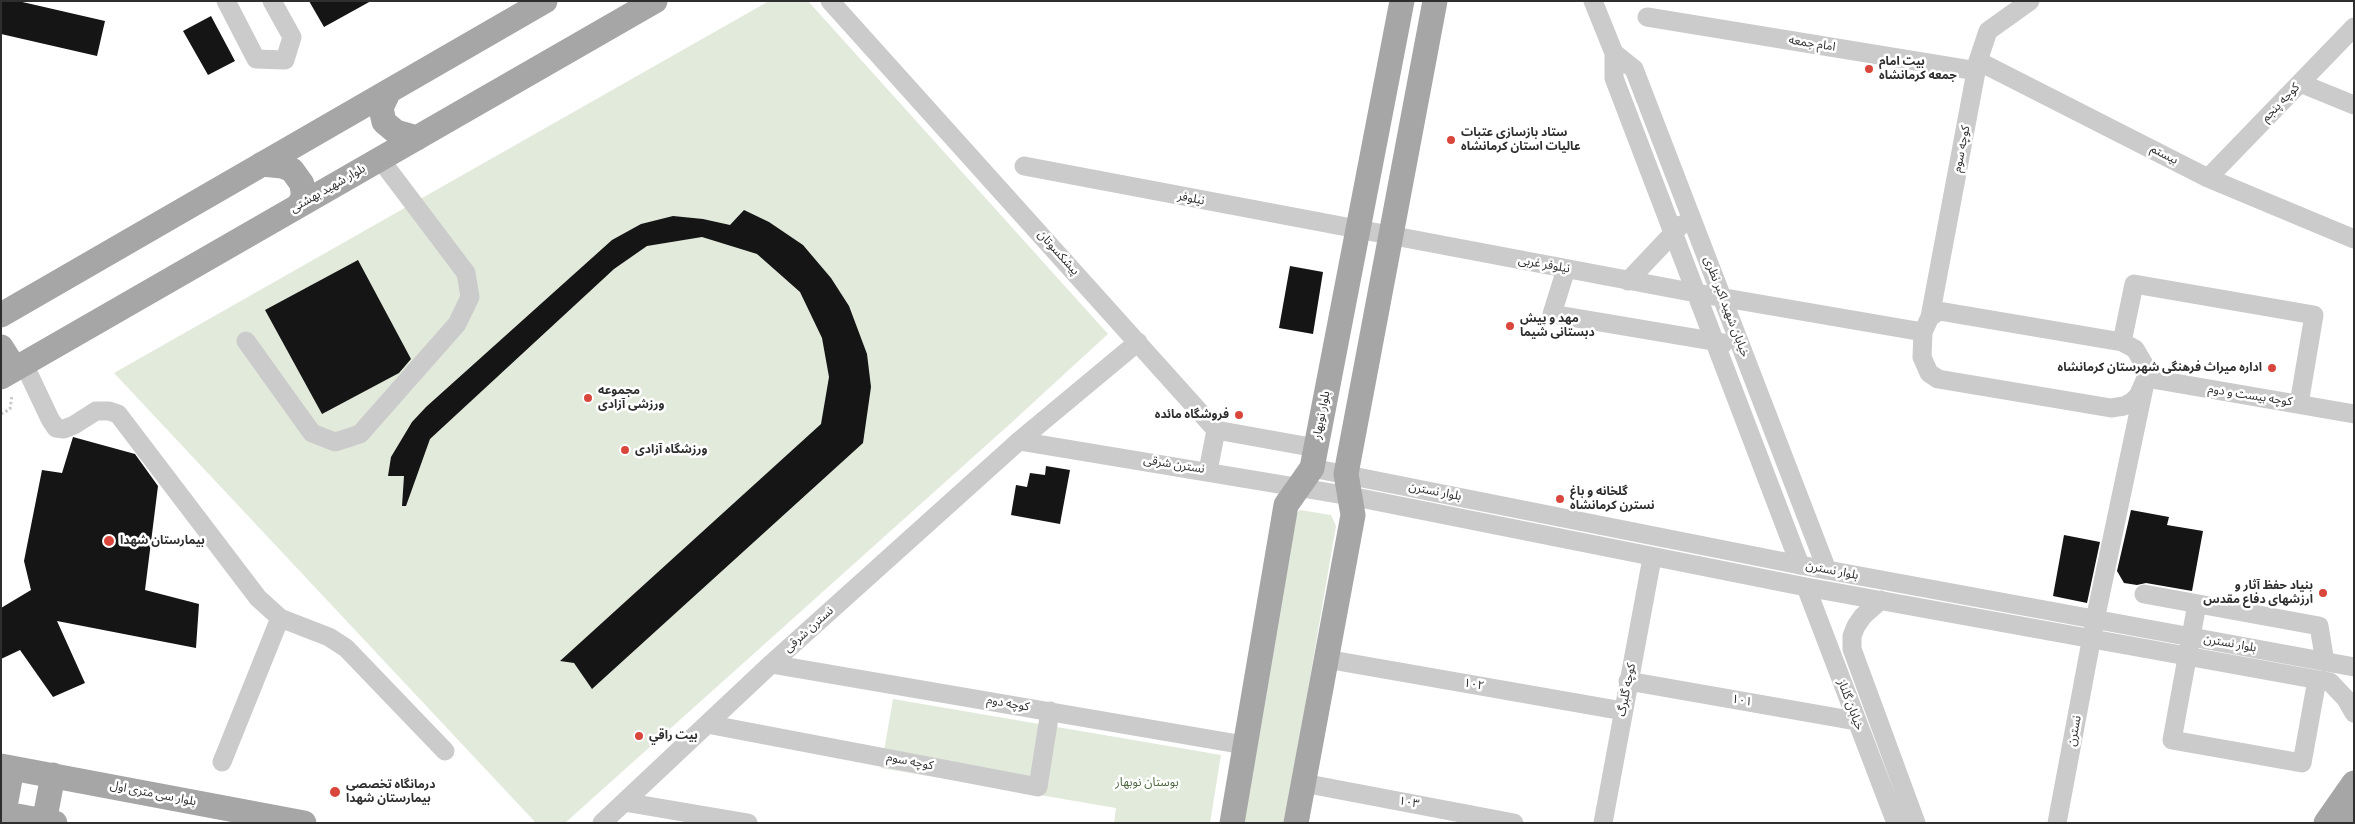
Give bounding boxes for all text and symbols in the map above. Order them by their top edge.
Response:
street label: امام جمعه [1788,33,1836,55]
place label: بیت امام جمعه کرمانشاه [1879,55,1957,83]
marker: بیت امام جمعه کرمانشاه [1863,63,1875,75]
street label: کوچه پنجم [2259,81,2303,125]
street label: کوچه سوم [1950,124,1974,174]
place label: ستاد بازسازی عتبات عالیات استان کرمانشاه [1461,126,1581,154]
marker: ستاد بازسازی عتبات عالیات استان کرمانشاه [1445,134,1457,146]
street label: بیستم [2148,142,2180,168]
street label: بلوار شهید بهشتی [288,162,368,216]
street label: نیلوفر [1176,189,1206,209]
street label: پیشکسوتان [1034,228,1082,278]
street label: نیلوفر غربی [1517,253,1571,277]
street label: خیابان شهید اکبر نظری [1700,255,1752,359]
place label: مهد و پیش دبستانی شیما [1520,312,1595,340]
marker: مهد و پیش دبستانی شیما [1504,320,1516,332]
place label: اداره میراث فرهنگی شهرستان کرمانشاه [2058,361,2262,375]
marker: اداره میراث فرهنگی شهرستان کرمانشاه [2266,362,2278,374]
street label: کوچه بیست و دوم [2207,382,2293,410]
place label: مجموعه ورزشی آزادی [598,384,664,412]
street label: بلوار نوبهار [1310,390,1334,440]
marker: مجموعه ورزشی آزادی [582,392,594,404]
place label: فروشگاه مائده [1155,408,1229,422]
marker: فروشگاه مائده [1233,409,1245,421]
place label: ورزشگاه آزادی [635,443,707,457]
marker: ورزشگاه آزادی [619,444,631,456]
street label: نسترن شرقی [1142,453,1206,477]
street label: بلوار نسترن [1407,480,1463,504]
place label: گلخانه و باغ نسترن کرمانشاه [1570,485,1655,513]
marker: گلخانه و باغ نسترن کرمانشاه [1554,493,1566,505]
marker: بیمارستان شهدا [102,534,116,548]
place label: بیمارستان شهدا [120,534,205,548]
street label: بلوار نسترن [1804,559,1860,583]
place label: بنیاد حفظ آثار و ارزشهای دفاع مقدس [2203,579,2313,607]
marker: بنیاد حفظ آثار و ارزشهای دفاع مقدس [2317,587,2329,599]
street label: نسترن شرقی [781,604,837,656]
street label: بلوار نسترن [2202,632,2258,656]
street label: کوچه گلبرگ [1615,662,1639,718]
street label: ۱۰۲ [1463,676,1485,694]
street label: خیابان گلناز [1834,678,1866,732]
street label: ۱۰۱ [1731,692,1753,710]
street label: کوچه دوم [985,693,1031,715]
street label: نسترن [2065,714,2085,748]
place label: بيت راقي [649,729,698,743]
marker: بيت راقي [633,730,645,742]
street label: کوچه سوم [885,750,935,774]
park label: بوستان نوبهار [1115,776,1179,790]
place label: درمانگاه تخصصی بیمارستان شهدا [346,778,435,806]
street label: بلوار سی متری اول [109,779,197,809]
marker: درمانگاه تخصصی بیمارستان شهدا [328,785,342,799]
street label: ۱۰۳ [1398,794,1420,812]

